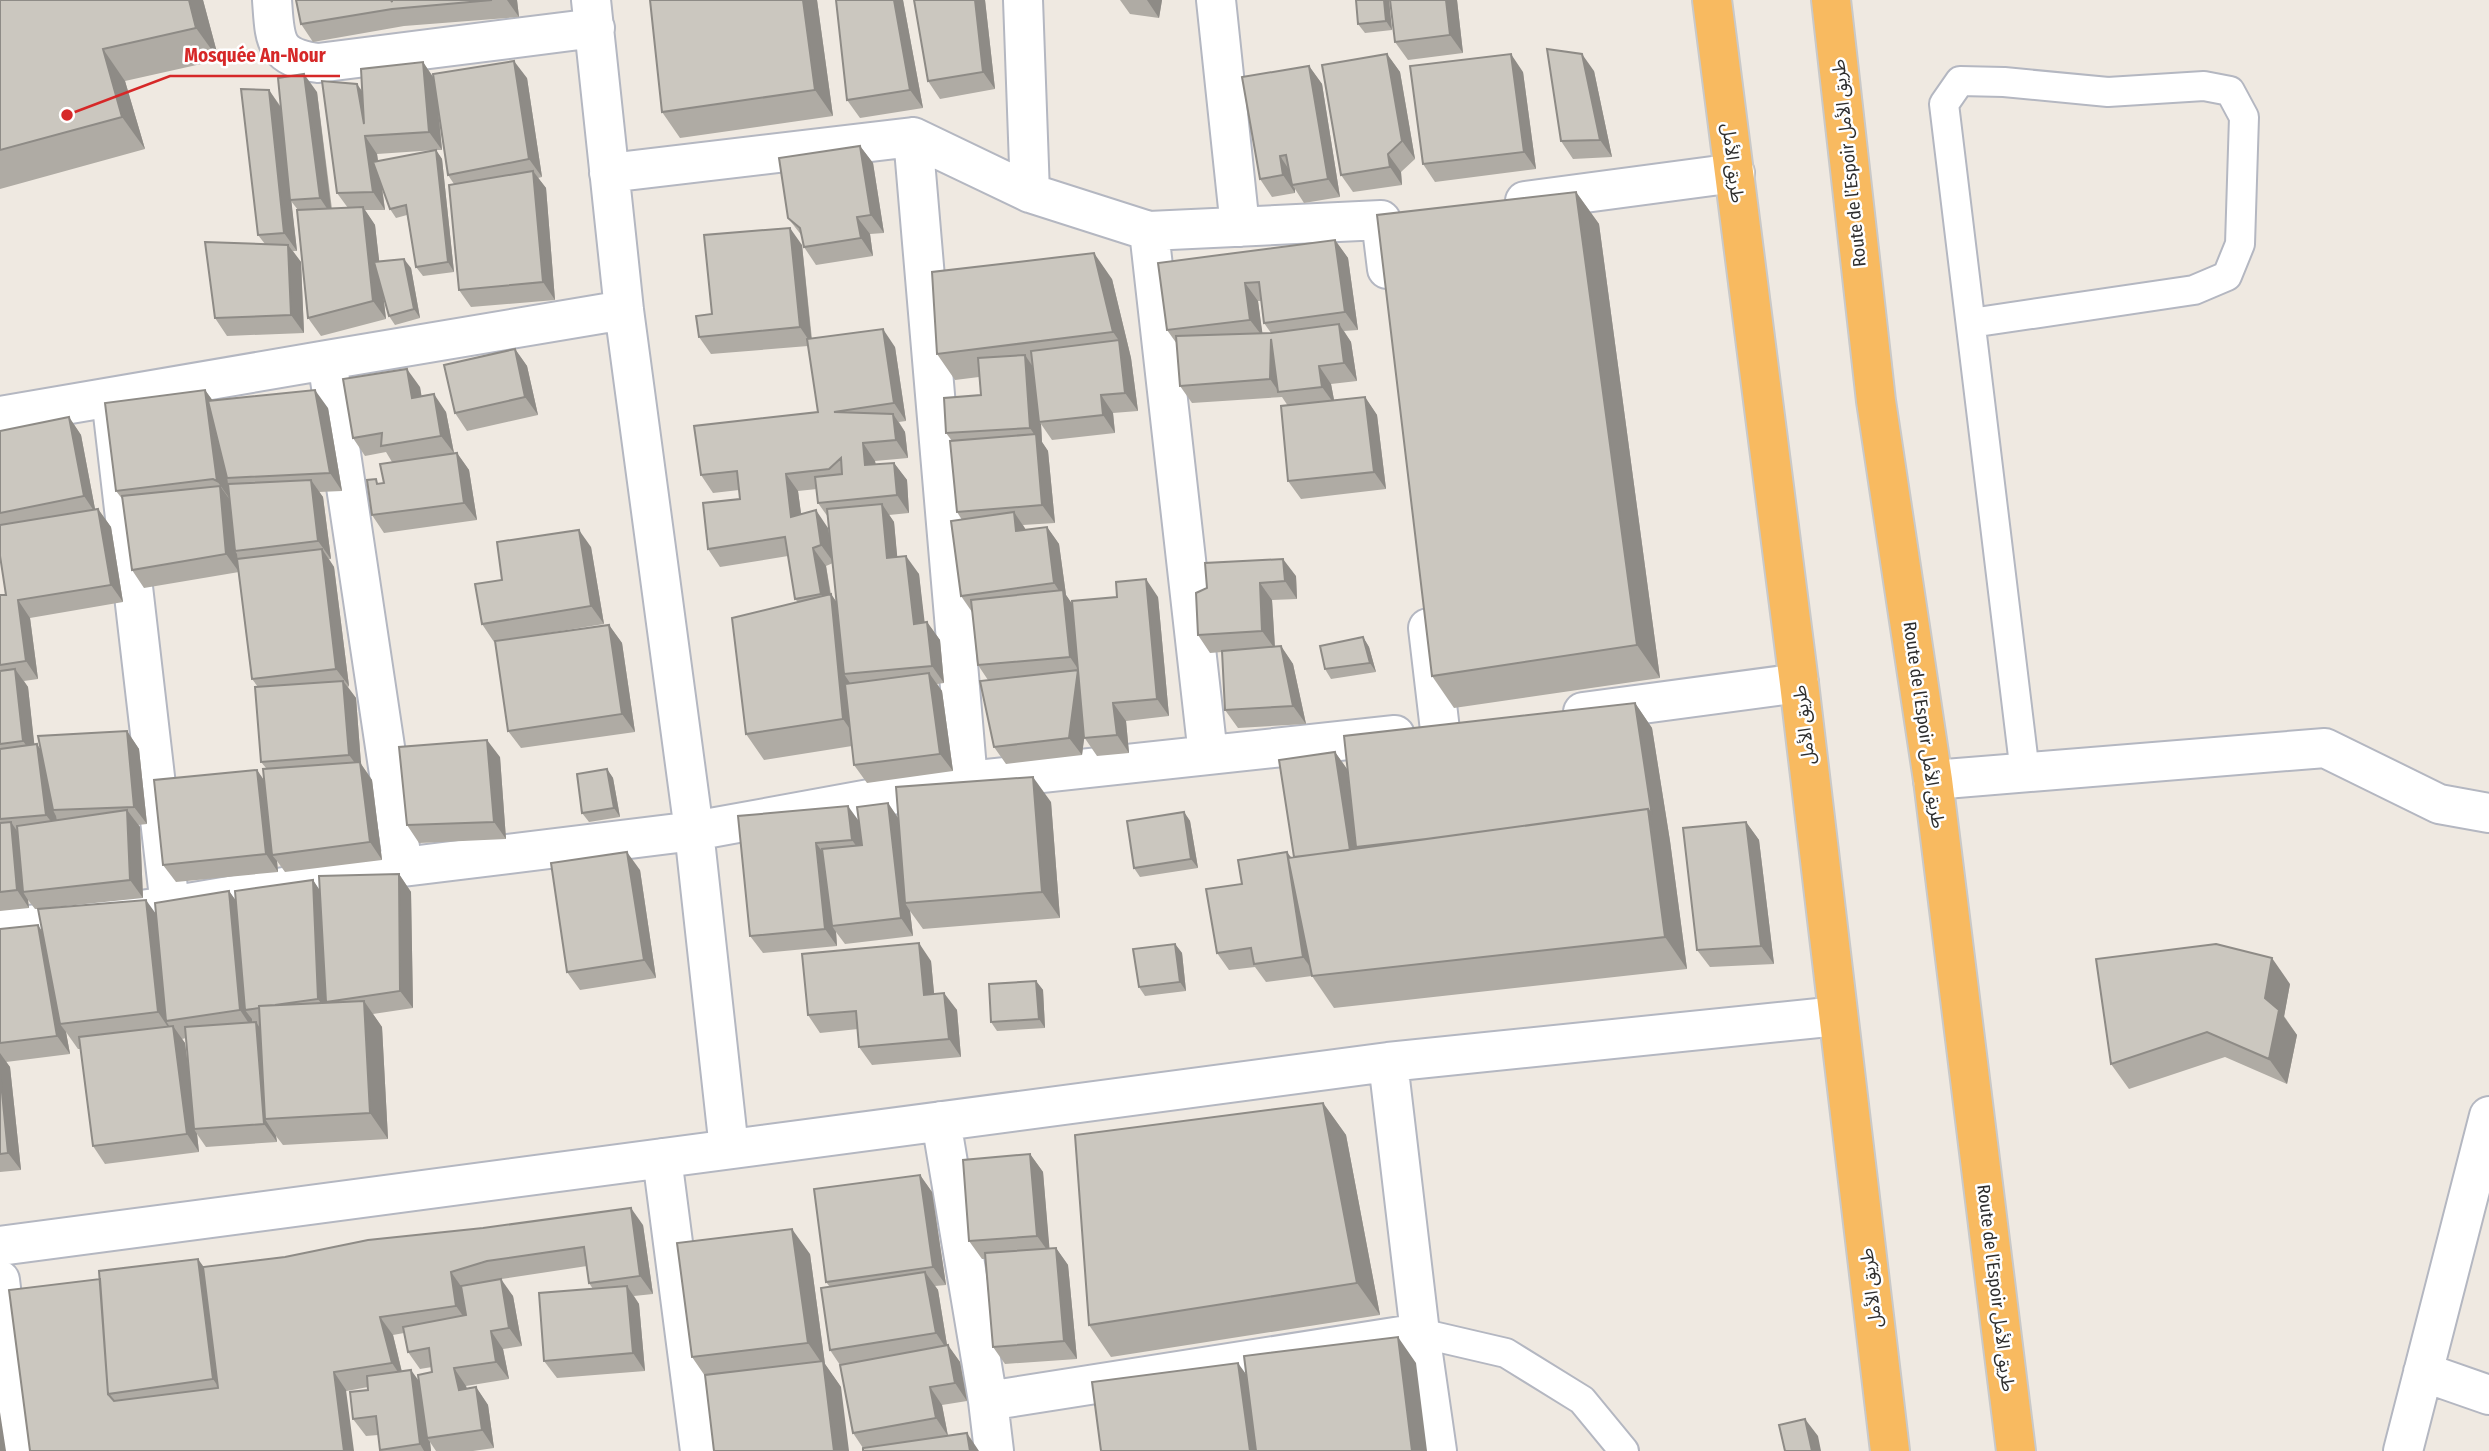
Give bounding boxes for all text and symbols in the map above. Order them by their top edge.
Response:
callout: Mosquée An-Nour [170,36,340,76]
text: Mosquée An-Nour [184,44,327,67]
street label: Route de l’Espoir طريق الأمل [1827,58,1871,268]
street label: طريق الأمل [1717,122,1749,204]
street label: Route de l’Espoir طريق الأمل [1899,620,1949,830]
street label: طريق الأمل [1788,684,1820,766]
street label: Route de l’Espoir طريق الأمل [1972,1183,2020,1393]
street label: طريق الأمل [1855,1247,1887,1329]

